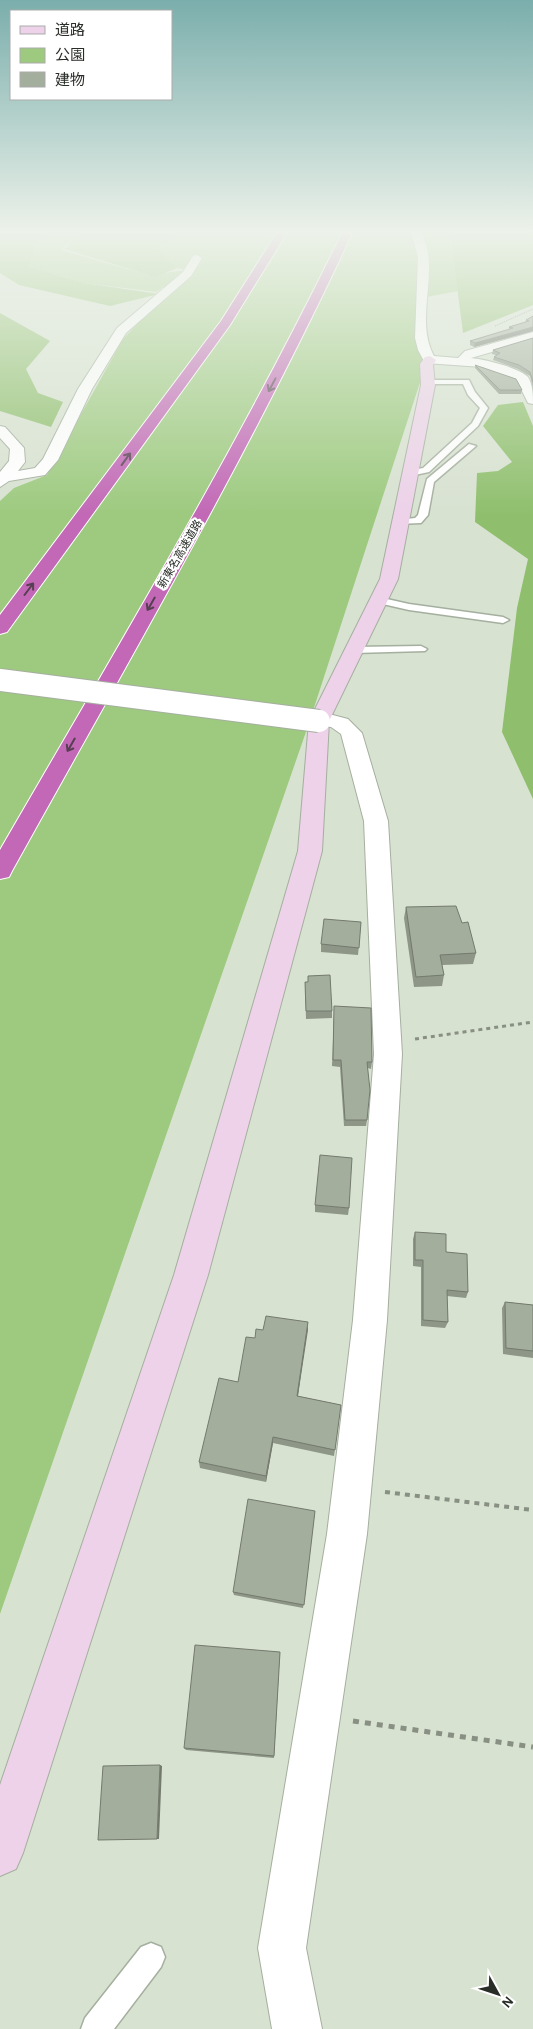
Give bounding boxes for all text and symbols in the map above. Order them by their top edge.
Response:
legend [10,10,172,100]
text: 道路 [55,22,85,38]
text: 公園 [55,47,85,63]
text: 建物 [55,72,85,88]
one-way arrow [267,377,276,392]
one-way arrow [121,452,131,466]
street label: 新東名高速道路 [155,517,204,590]
one-way arrow [24,582,34,596]
one-way arrow [146,596,156,610]
one-way arrow [66,737,76,752]
north arrow [473,1969,523,2019]
text: N [499,1993,516,2010]

